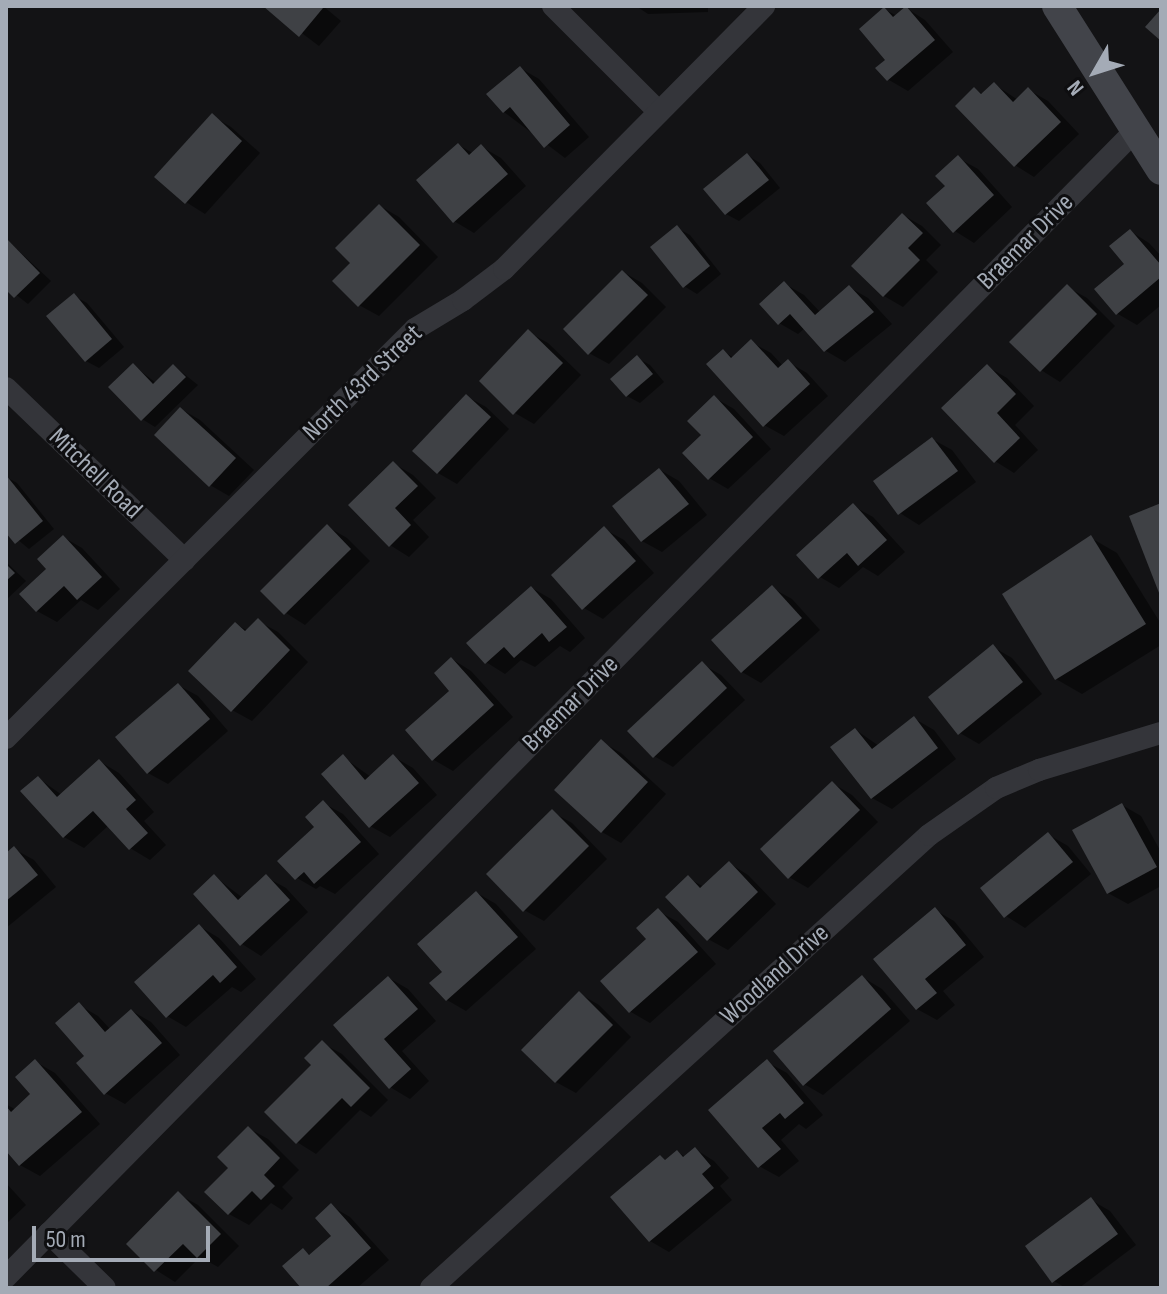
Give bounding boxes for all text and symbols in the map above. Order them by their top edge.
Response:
north arrow [1055,32,1135,112]
text: N [1062,74,1090,100]
street label: Braemar Drive [972,188,1080,296]
street label: North 43rd Street [297,318,429,448]
street label: Mitchell Road [42,422,148,526]
street label: Braemar Drive [517,650,625,758]
street label: Woodland Drive [714,918,836,1032]
scale bar [36,1210,214,1260]
text: 50 m [46,1225,86,1254]

